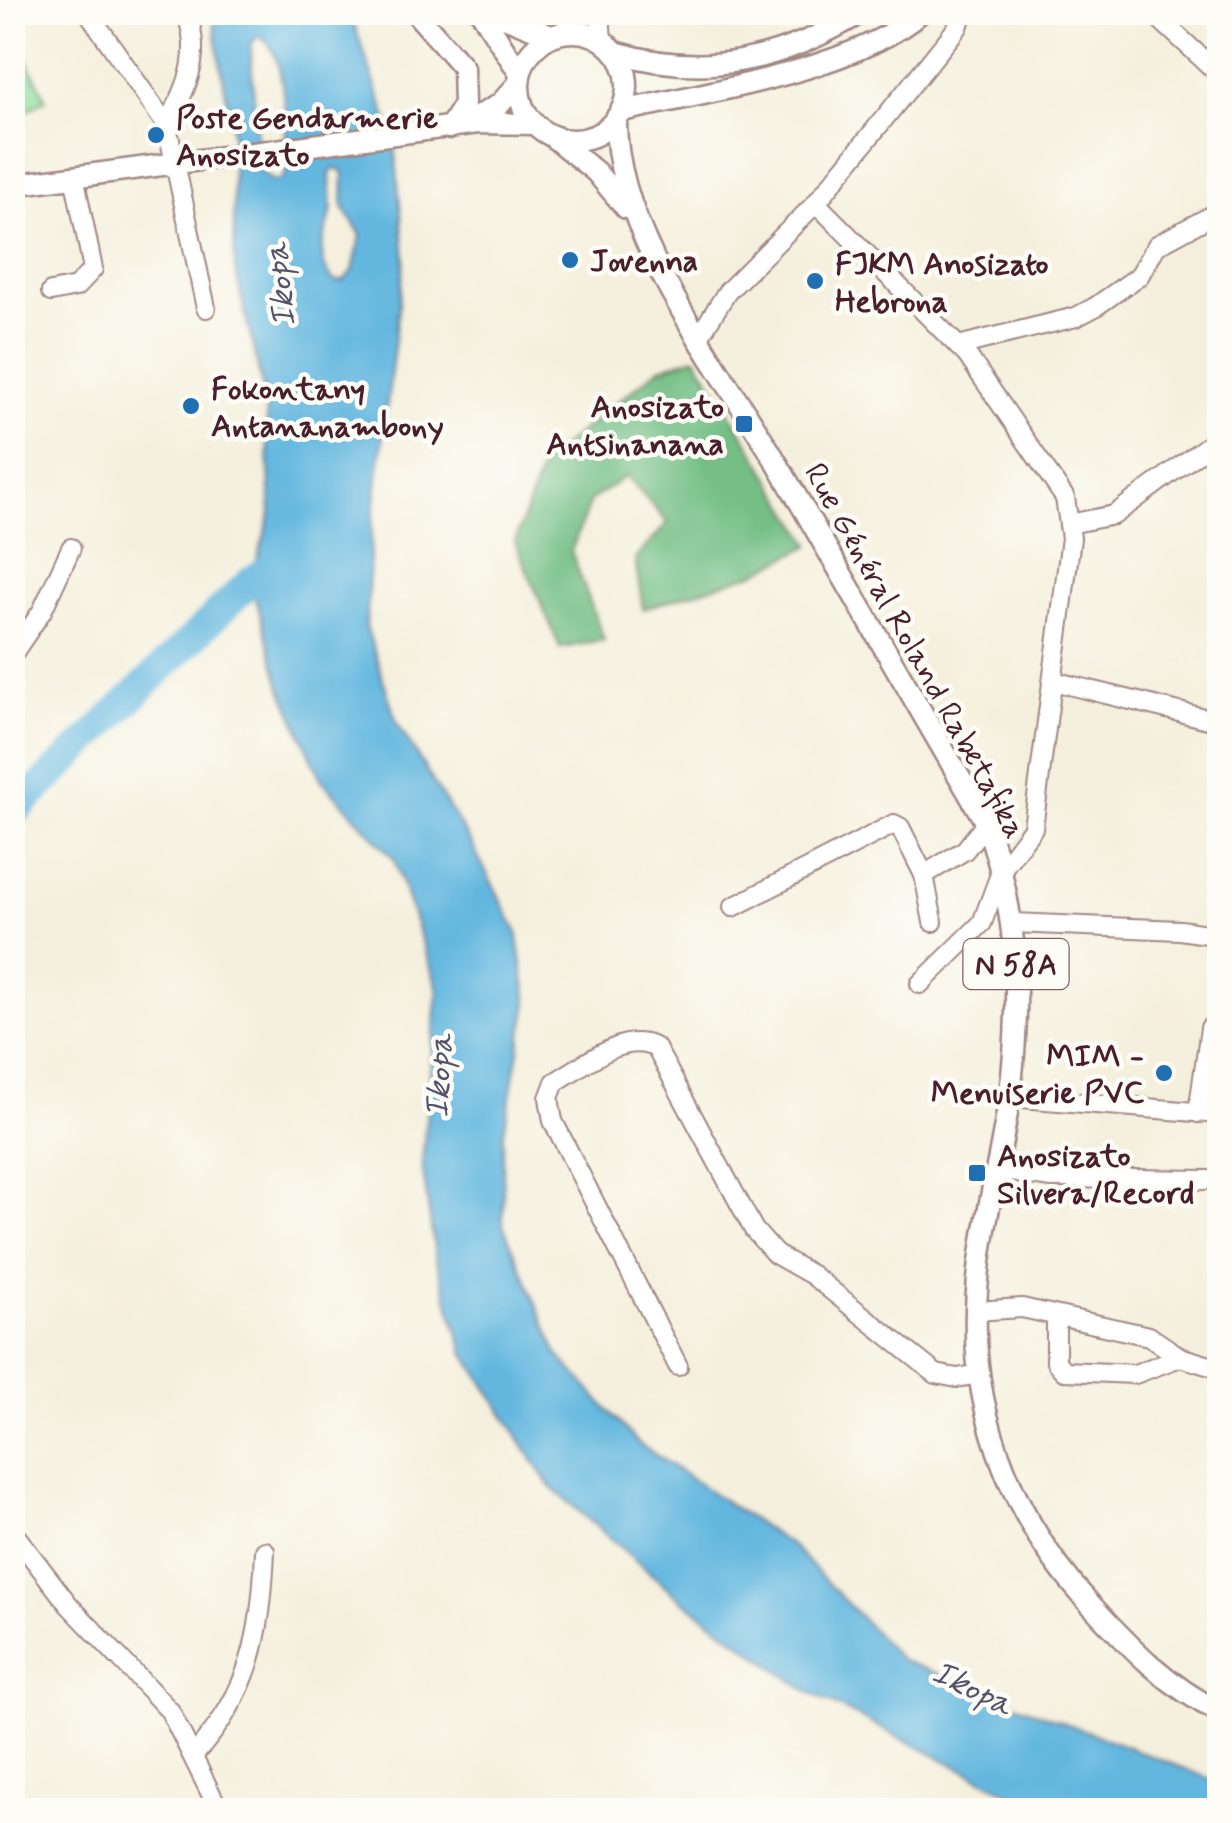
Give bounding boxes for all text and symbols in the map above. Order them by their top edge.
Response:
place label: Poste Gendarmerie Anosizato [176,98,438,177]
marker: Poste Gendarmerie Anosizato [145,124,167,146]
water label: Ikopa [254,239,308,329]
place label: Jovenna [590,241,698,283]
place label: FJKM Anosizato Hebrona [835,244,1049,323]
marker: Jovenna [559,249,581,271]
marker: FJKM Anosizato Hebrona [804,270,826,292]
place label: Fokontany Antananambony [211,369,444,448]
place label: Anosizato Antsinanana [546,387,724,466]
marker: Fokontany Antananambony [180,395,202,417]
marker: Anosizato Antsinanana [733,413,755,435]
street label: Rue Général Roland Rabetafika [793,456,1035,846]
road number: N 58A [964,939,1068,989]
water label: Ikopa [415,1032,465,1119]
place label: MIM - Menuiserie PVC [931,1036,1144,1115]
marker: MIM - Menuiserie PVC [1153,1062,1175,1084]
place label: Anosizato Silvera/Record [997,1136,1194,1215]
marker: Anosizato Silvera/Record [966,1162,988,1184]
water label: Ikopa [924,1650,1021,1728]

